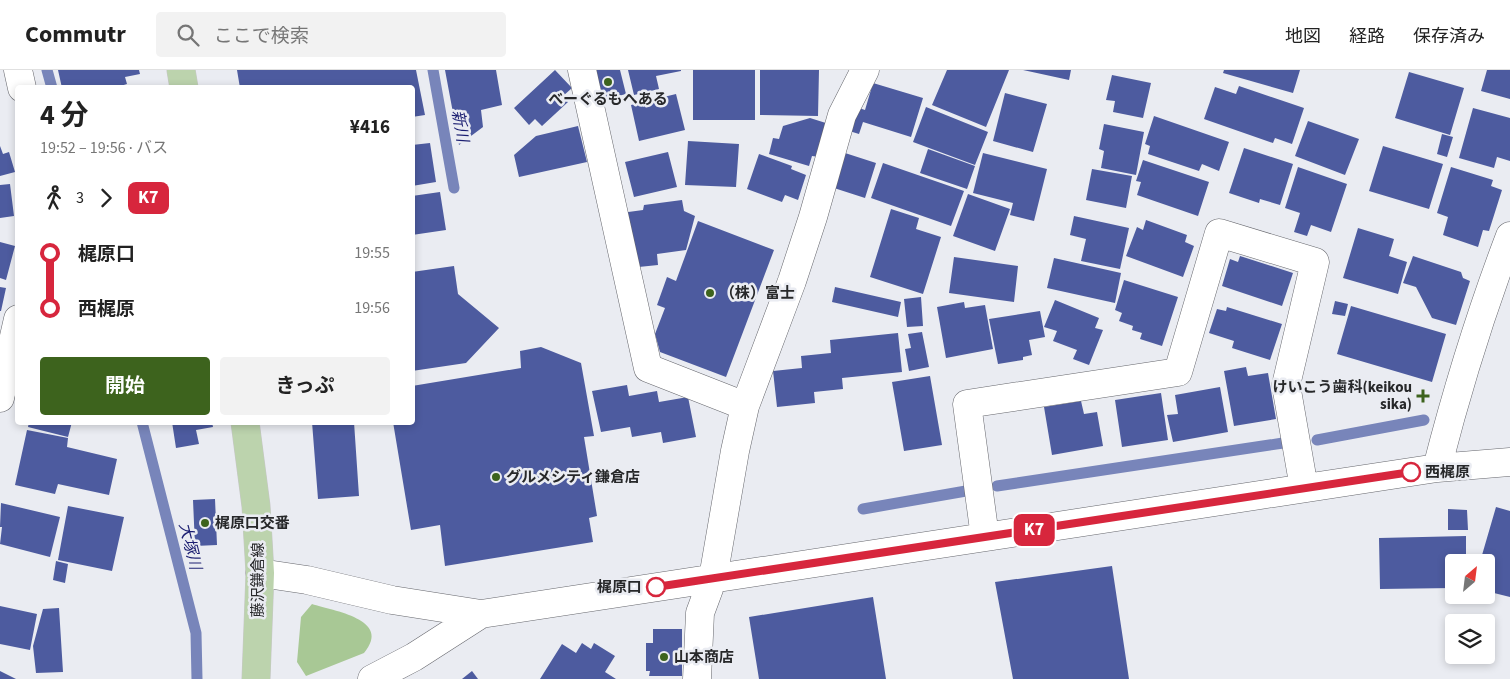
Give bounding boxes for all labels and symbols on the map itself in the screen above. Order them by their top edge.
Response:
marker: べーぐるもへある [602,76,614,88]
place label: べーぐるもへある [548,89,668,110]
water label: 新川 [446,108,474,146]
place label: （株）富士 [720,283,795,304]
marker: （株）富士 [704,287,716,299]
place label: けいこう歯科(keikou sika) [1272,377,1412,415]
marker: けいこう歯科(keikou sika) [1416,389,1430,403]
marker: 西梶原 [1401,462,1421,482]
place label: 西梶原 [1425,462,1470,483]
place label: グルメシティ鎌倉店 [506,467,640,488]
marker: グルメシティ鎌倉店 [490,471,502,483]
place label: 梶原口交番 [215,513,290,534]
line badge: K7 [1012,514,1056,546]
marker: 梶原口交番 [199,517,211,529]
water label: 大塚川 [174,520,207,574]
street label: 藤沢鎌倉線 [248,542,269,618]
north arrow [1445,554,1495,604]
place label: 梶原口 [597,577,642,598]
marker: 梶原口 [646,577,666,597]
place label: 山本商店 [674,647,734,668]
marker: 山本商店 [658,651,670,663]

